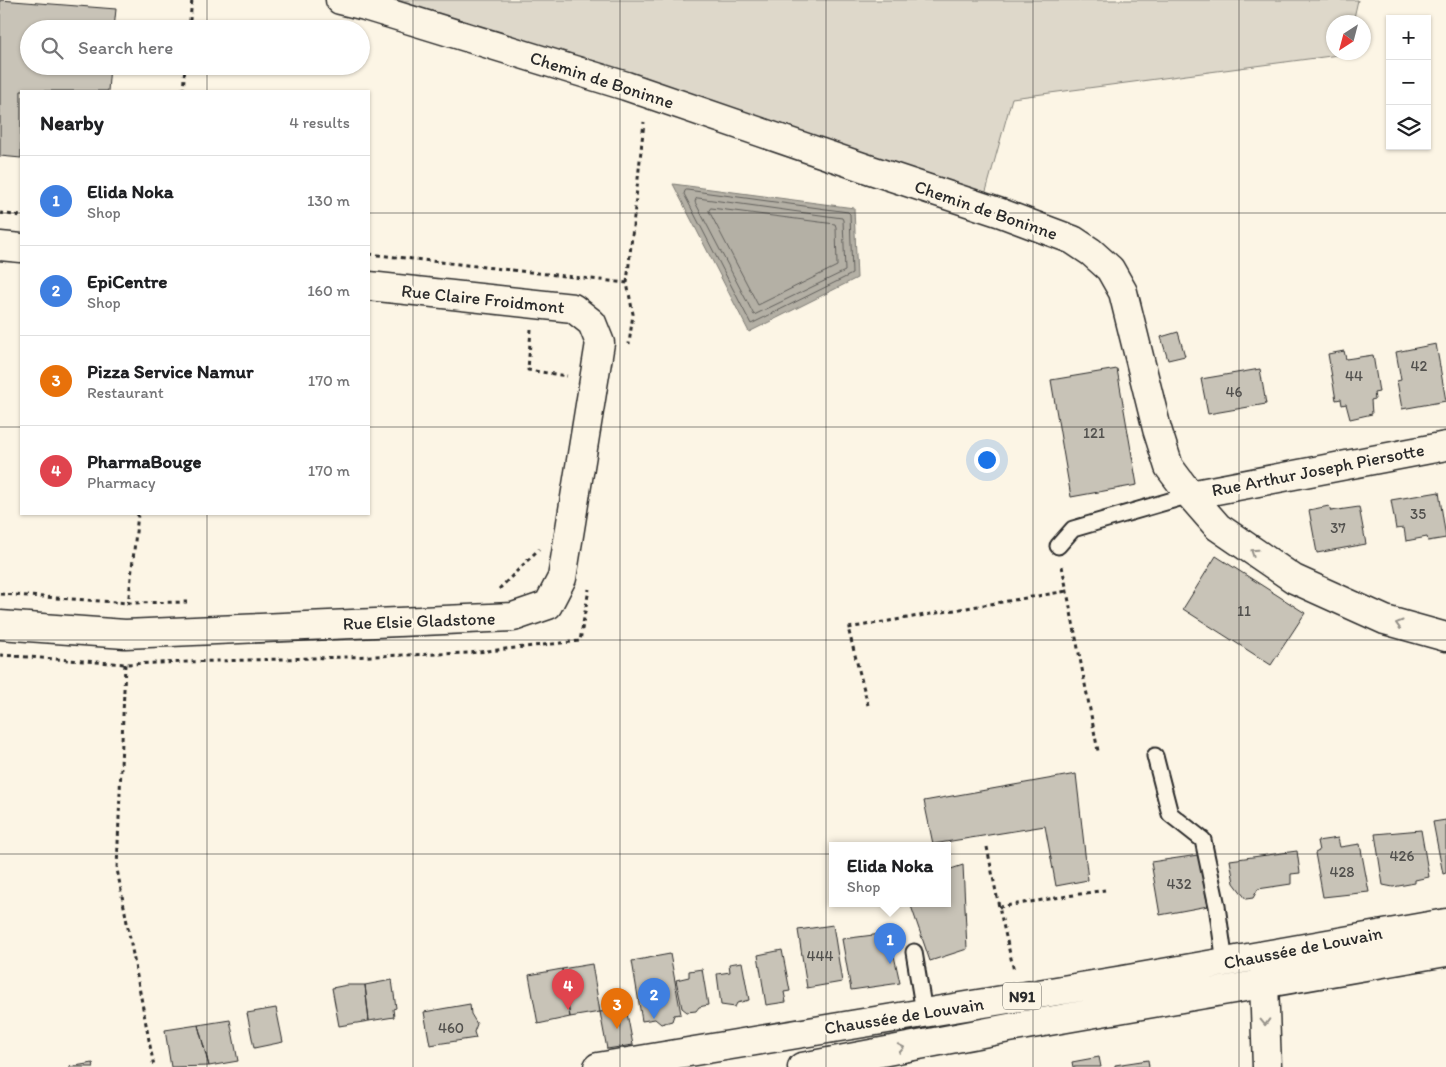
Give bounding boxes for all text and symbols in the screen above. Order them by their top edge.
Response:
north arrow [1326,15,1371,60]
map controls [1386,15,1431,150]
button: + [1386,15,1431,60]
search box [20,20,370,75]
icon: search [38,34,66,62]
text: Search here [78,36,173,59]
street label: Chemin de Boninne [527,46,677,114]
button: − [1386,60,1431,105]
button: layers [1386,105,1431,150]
text: Nearby [40,110,104,135]
text: 4 results [289,113,350,132]
street label: Chemin de Boninne [912,175,1060,245]
text: Elida Noka [87,180,174,203]
text: 1 [52,191,60,210]
text: 130 m [307,191,350,210]
text: Shop [87,203,121,222]
text: EpiCentre [87,270,168,293]
street label: Rue Claire Froidmont [400,279,566,319]
text: 2 [52,281,60,300]
text: 160 m [307,281,350,300]
text: Shop [87,293,121,312]
house number: 42 [1411,357,1428,375]
text: Pizza Service Namur [87,360,254,383]
house number: 44 [1345,367,1363,385]
text: 3 [52,371,60,390]
text: 170 m [308,371,350,390]
text: Restaurant [87,383,164,402]
house number: 46 [1226,383,1243,401]
house number: 121 [1083,424,1105,442]
street label: Rue Arthur Joseph Piersotte [1210,439,1426,501]
your location [974,447,1000,473]
text: PharmaBouge [87,450,201,473]
text: 4 [51,461,61,480]
text: 170 m [308,461,350,480]
text: Pharmacy [87,473,155,492]
house number: 35 [1410,505,1426,523]
house number: 37 [1330,519,1346,537]
one-way arrow [1250,549,1260,558]
house number: 11 [1237,602,1251,620]
street label: Rue Elsie Gladstone [342,607,496,635]
one-way arrow [1396,619,1404,629]
popup [829,842,951,907]
house number: 426 [1390,847,1414,865]
text: Elida Noka [847,854,933,877]
house number: 428 [1329,863,1355,881]
house number: 432 [1166,875,1192,893]
text: Shop [847,877,880,896]
street label: Chaussée de Louvain [1222,922,1384,974]
pin: 1 [874,923,906,964]
house number: 444 [806,947,834,965]
pin: 4 [552,969,584,1010]
pin: 2 [638,978,670,1019]
road number: N91 [1003,982,1041,1009]
pin: 3 [601,988,633,1029]
street label: Chaussée de Louvain [823,993,985,1039]
one-way arrow [1260,1018,1270,1026]
house number: 460 [438,1019,464,1037]
one-way arrow [897,1043,905,1054]

